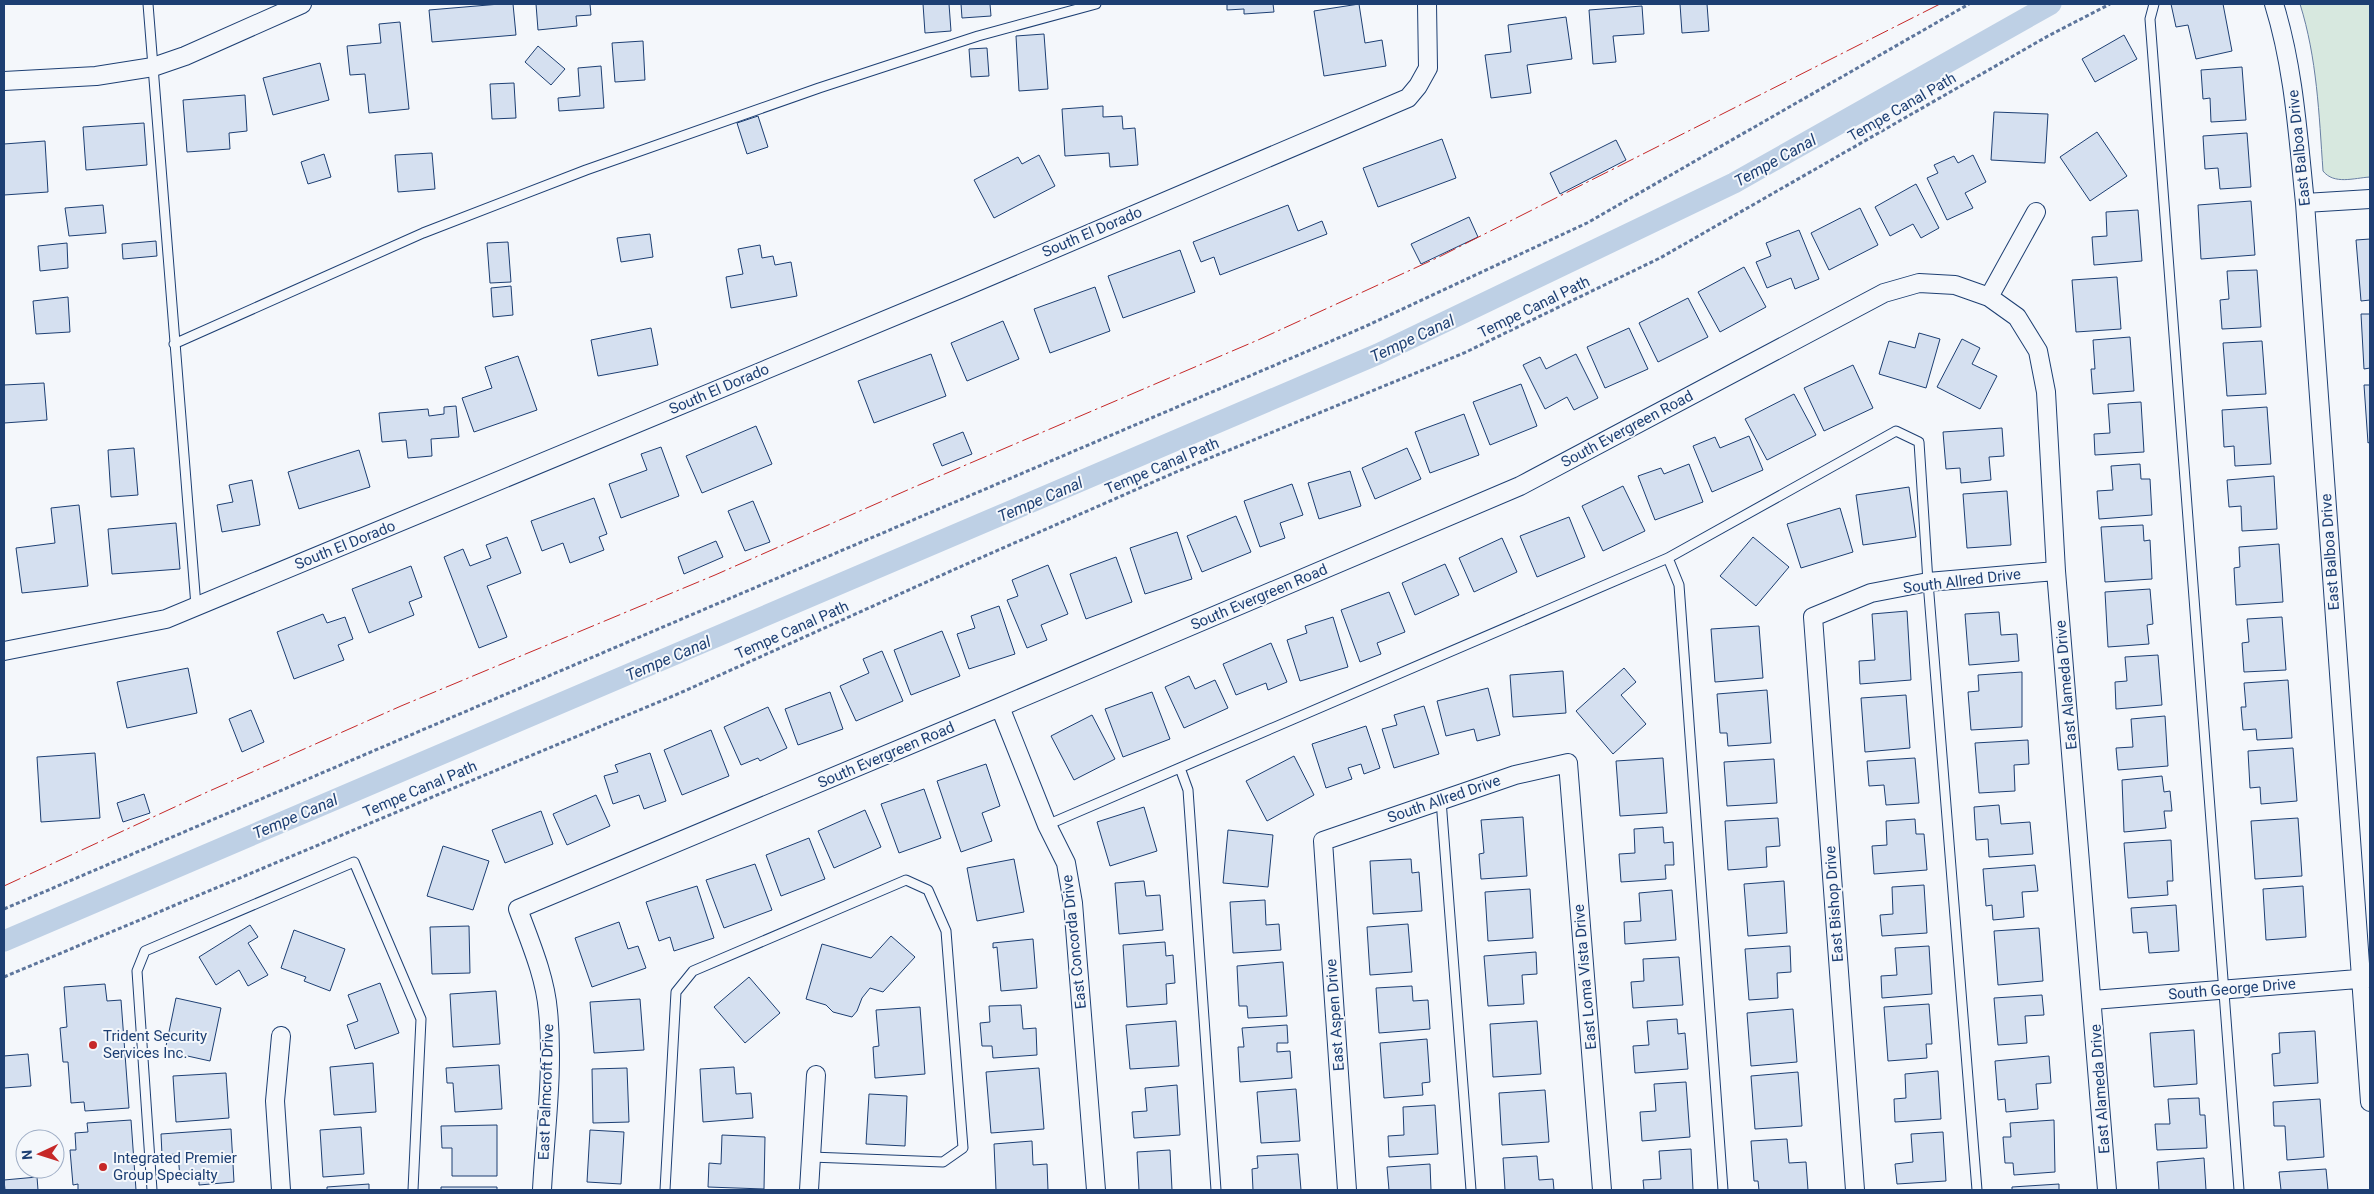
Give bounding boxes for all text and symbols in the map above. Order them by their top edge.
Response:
street label: Tempe Canal Path [1845,69,1959,145]
street label: East Balboa Drive [2284,89,2314,207]
water label: Tempe Canal [1731,130,1820,191]
street label: South El Dorado [1039,203,1145,261]
street label: Tempe Canal Path [1475,272,1593,342]
water label: Tempe Canal [1367,311,1457,366]
street label: South El Dorado [666,360,772,418]
street label: South Evergreen Road [1558,387,1696,471]
street label: Tempe Canal Path [1102,434,1222,498]
water label: Tempe Canal [995,473,1086,526]
street label: East Balboa Drive [2317,493,2343,611]
street label: South El Dorado [292,517,398,573]
street label: South Evergreen Road [1188,560,1330,634]
street label: South Allred Drive [1902,565,2022,597]
street label: Tempe Canal Path [733,597,851,663]
street label: East Alameda Drive [2051,620,2081,750]
water label: Tempe Canal [623,632,714,685]
street label: South Evergreen Road [815,718,957,792]
street label: Tempe Canal Path [360,757,480,821]
street label: South Allred Drive [1385,771,1503,827]
water label: Tempe Canal [250,790,341,843]
street label: East Bishop Drive [1821,845,1847,963]
street label: East Concorda Drive [1058,874,1090,1010]
street label: East Loma Vista Drive [1570,903,1600,1051]
street label: East Aspen Drive [1322,958,1348,1072]
street label: South George Drive [2167,974,2297,1004]
street label: East Palmcroft Drive [535,1024,557,1160]
street label: East Alameda Drive [2086,1024,2114,1154]
place label: Trident Security Services Inc. [103,1027,207,1062]
marker: Trident Security Services Inc. [87,1039,99,1051]
north arrow [15,1129,65,1179]
text: N [19,1149,35,1160]
place label: Integrated Premier Group Specialty [113,1149,237,1184]
marker: Integrated Premier Group Specialty [97,1161,109,1173]

